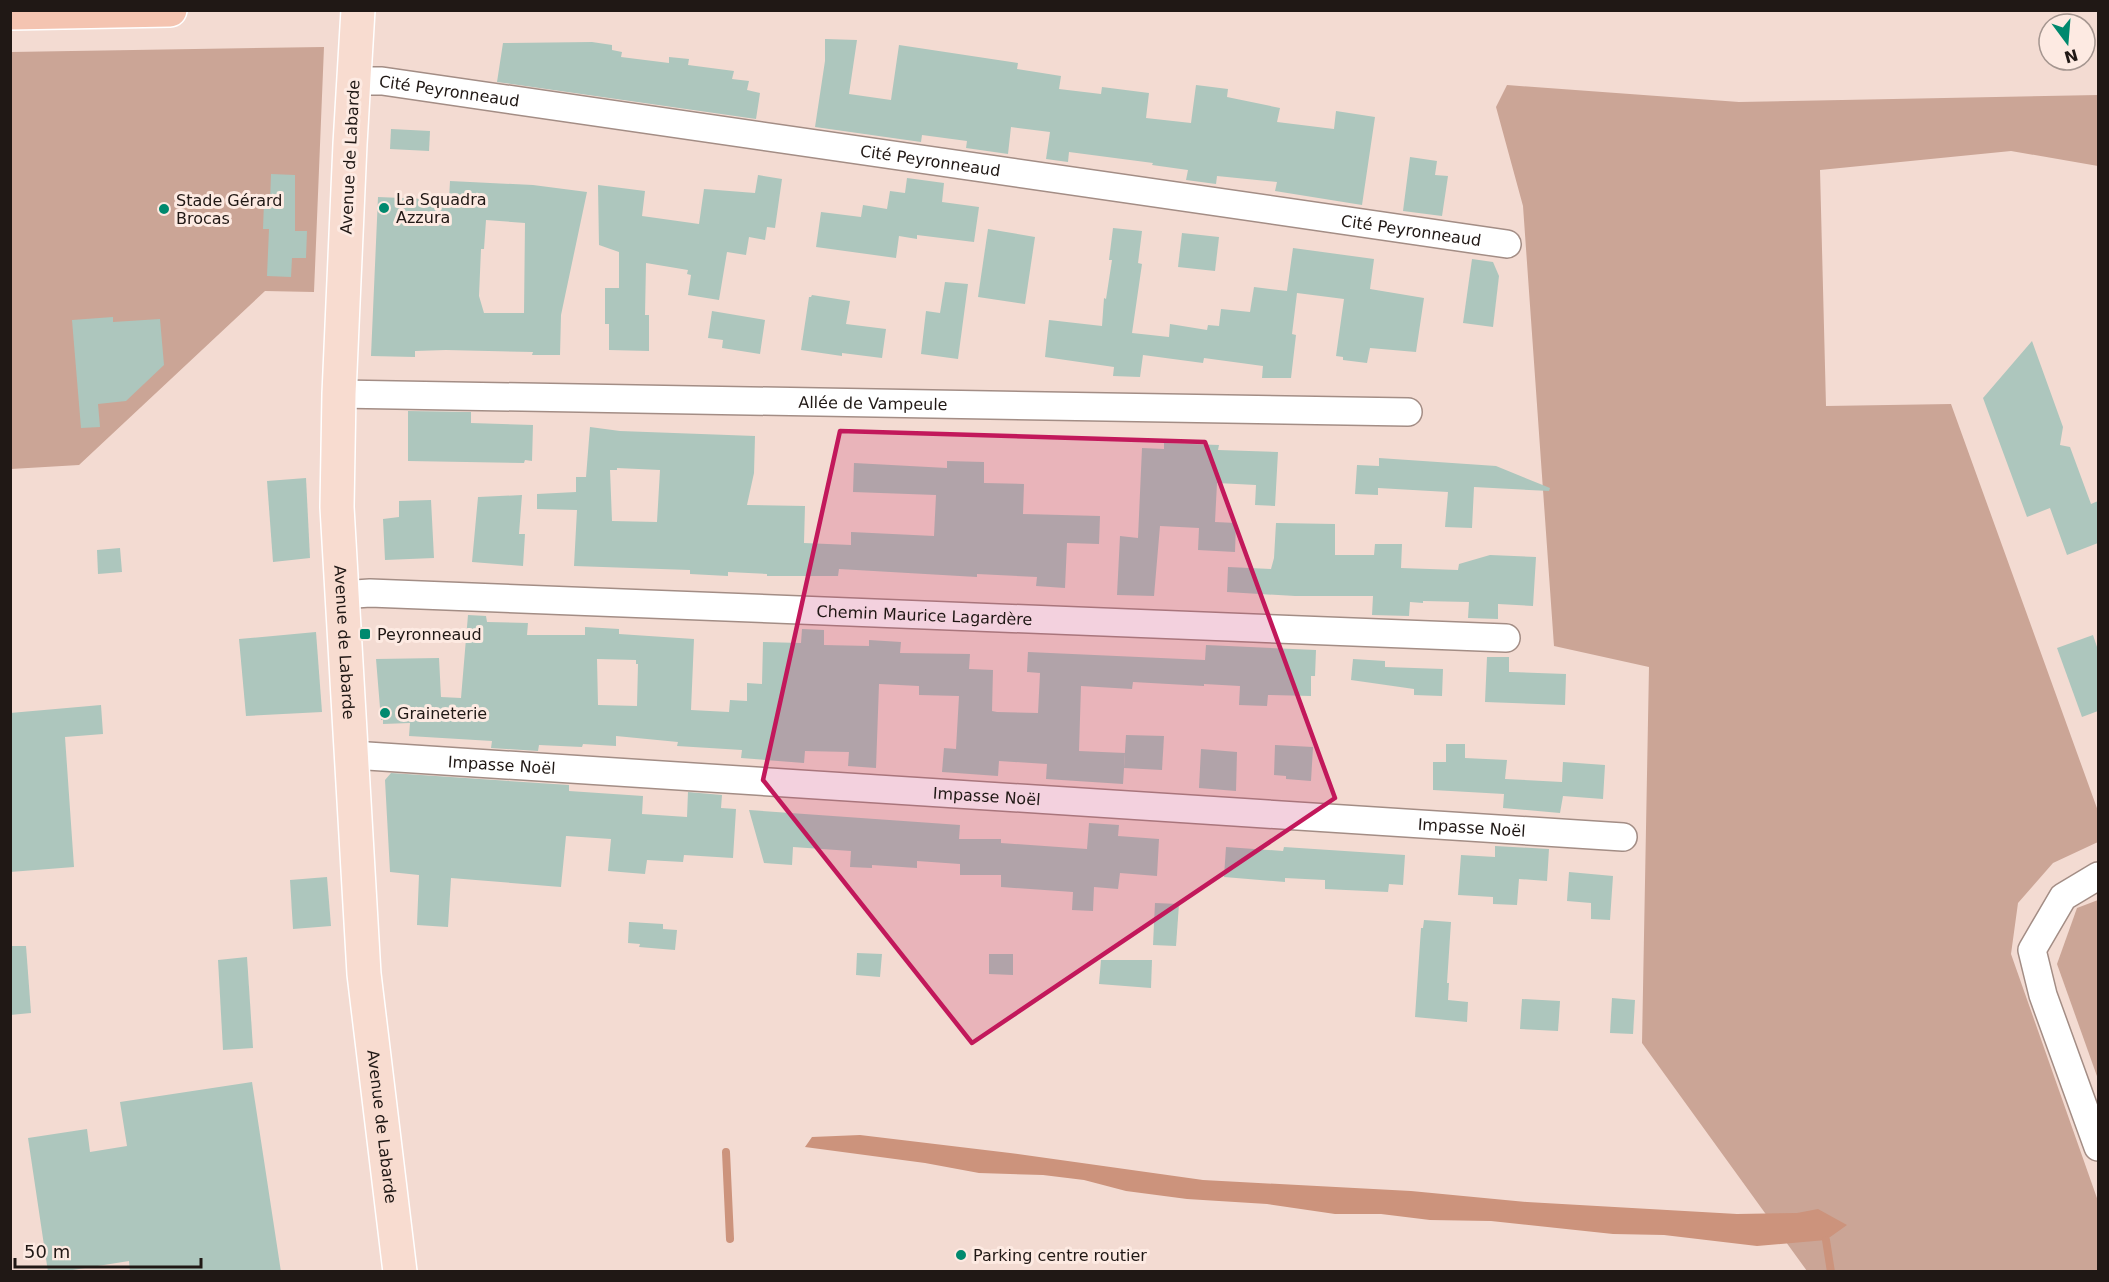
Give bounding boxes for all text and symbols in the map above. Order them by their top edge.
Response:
north arrow [2037,12,2097,72]
text: N [2062,45,2080,67]
street label: Cité Peyronneaud [378,71,521,110]
street label: Avenue de Labarde [336,79,364,235]
street label: Cité Peyronneaud [859,141,1002,180]
place label: La Squadra Azzura [396,190,487,227]
place label: Stade Gérard Brocas [176,191,282,228]
marker: La Squadra Azzura [377,201,391,215]
marker: Stade Gérard Brocas [157,202,171,216]
street label: Cité Peyronneaud [1340,211,1483,250]
street label: Allée de Vampeule [798,392,948,414]
street label: Avenue de Labarde [331,565,359,720]
street label: Chemin Maurice Lagardère [816,601,1033,629]
place label: Peyronneaud [377,625,482,644]
marker: Peyronneaud [358,627,372,641]
place label: Graineterie [397,704,487,723]
marker: Graineterie [378,706,392,720]
street label: Impasse Noël [447,752,556,778]
street label: Impasse Noël [932,783,1041,809]
street label: Impasse Noël [1417,814,1526,840]
street label: Avenue de Labarde [364,1049,401,1205]
scale bar [15,1231,201,1269]
text: 50 m [24,1241,70,1262]
place label: Parking centre routier [973,1246,1147,1265]
marker: Parking centre routier [954,1248,968,1262]

